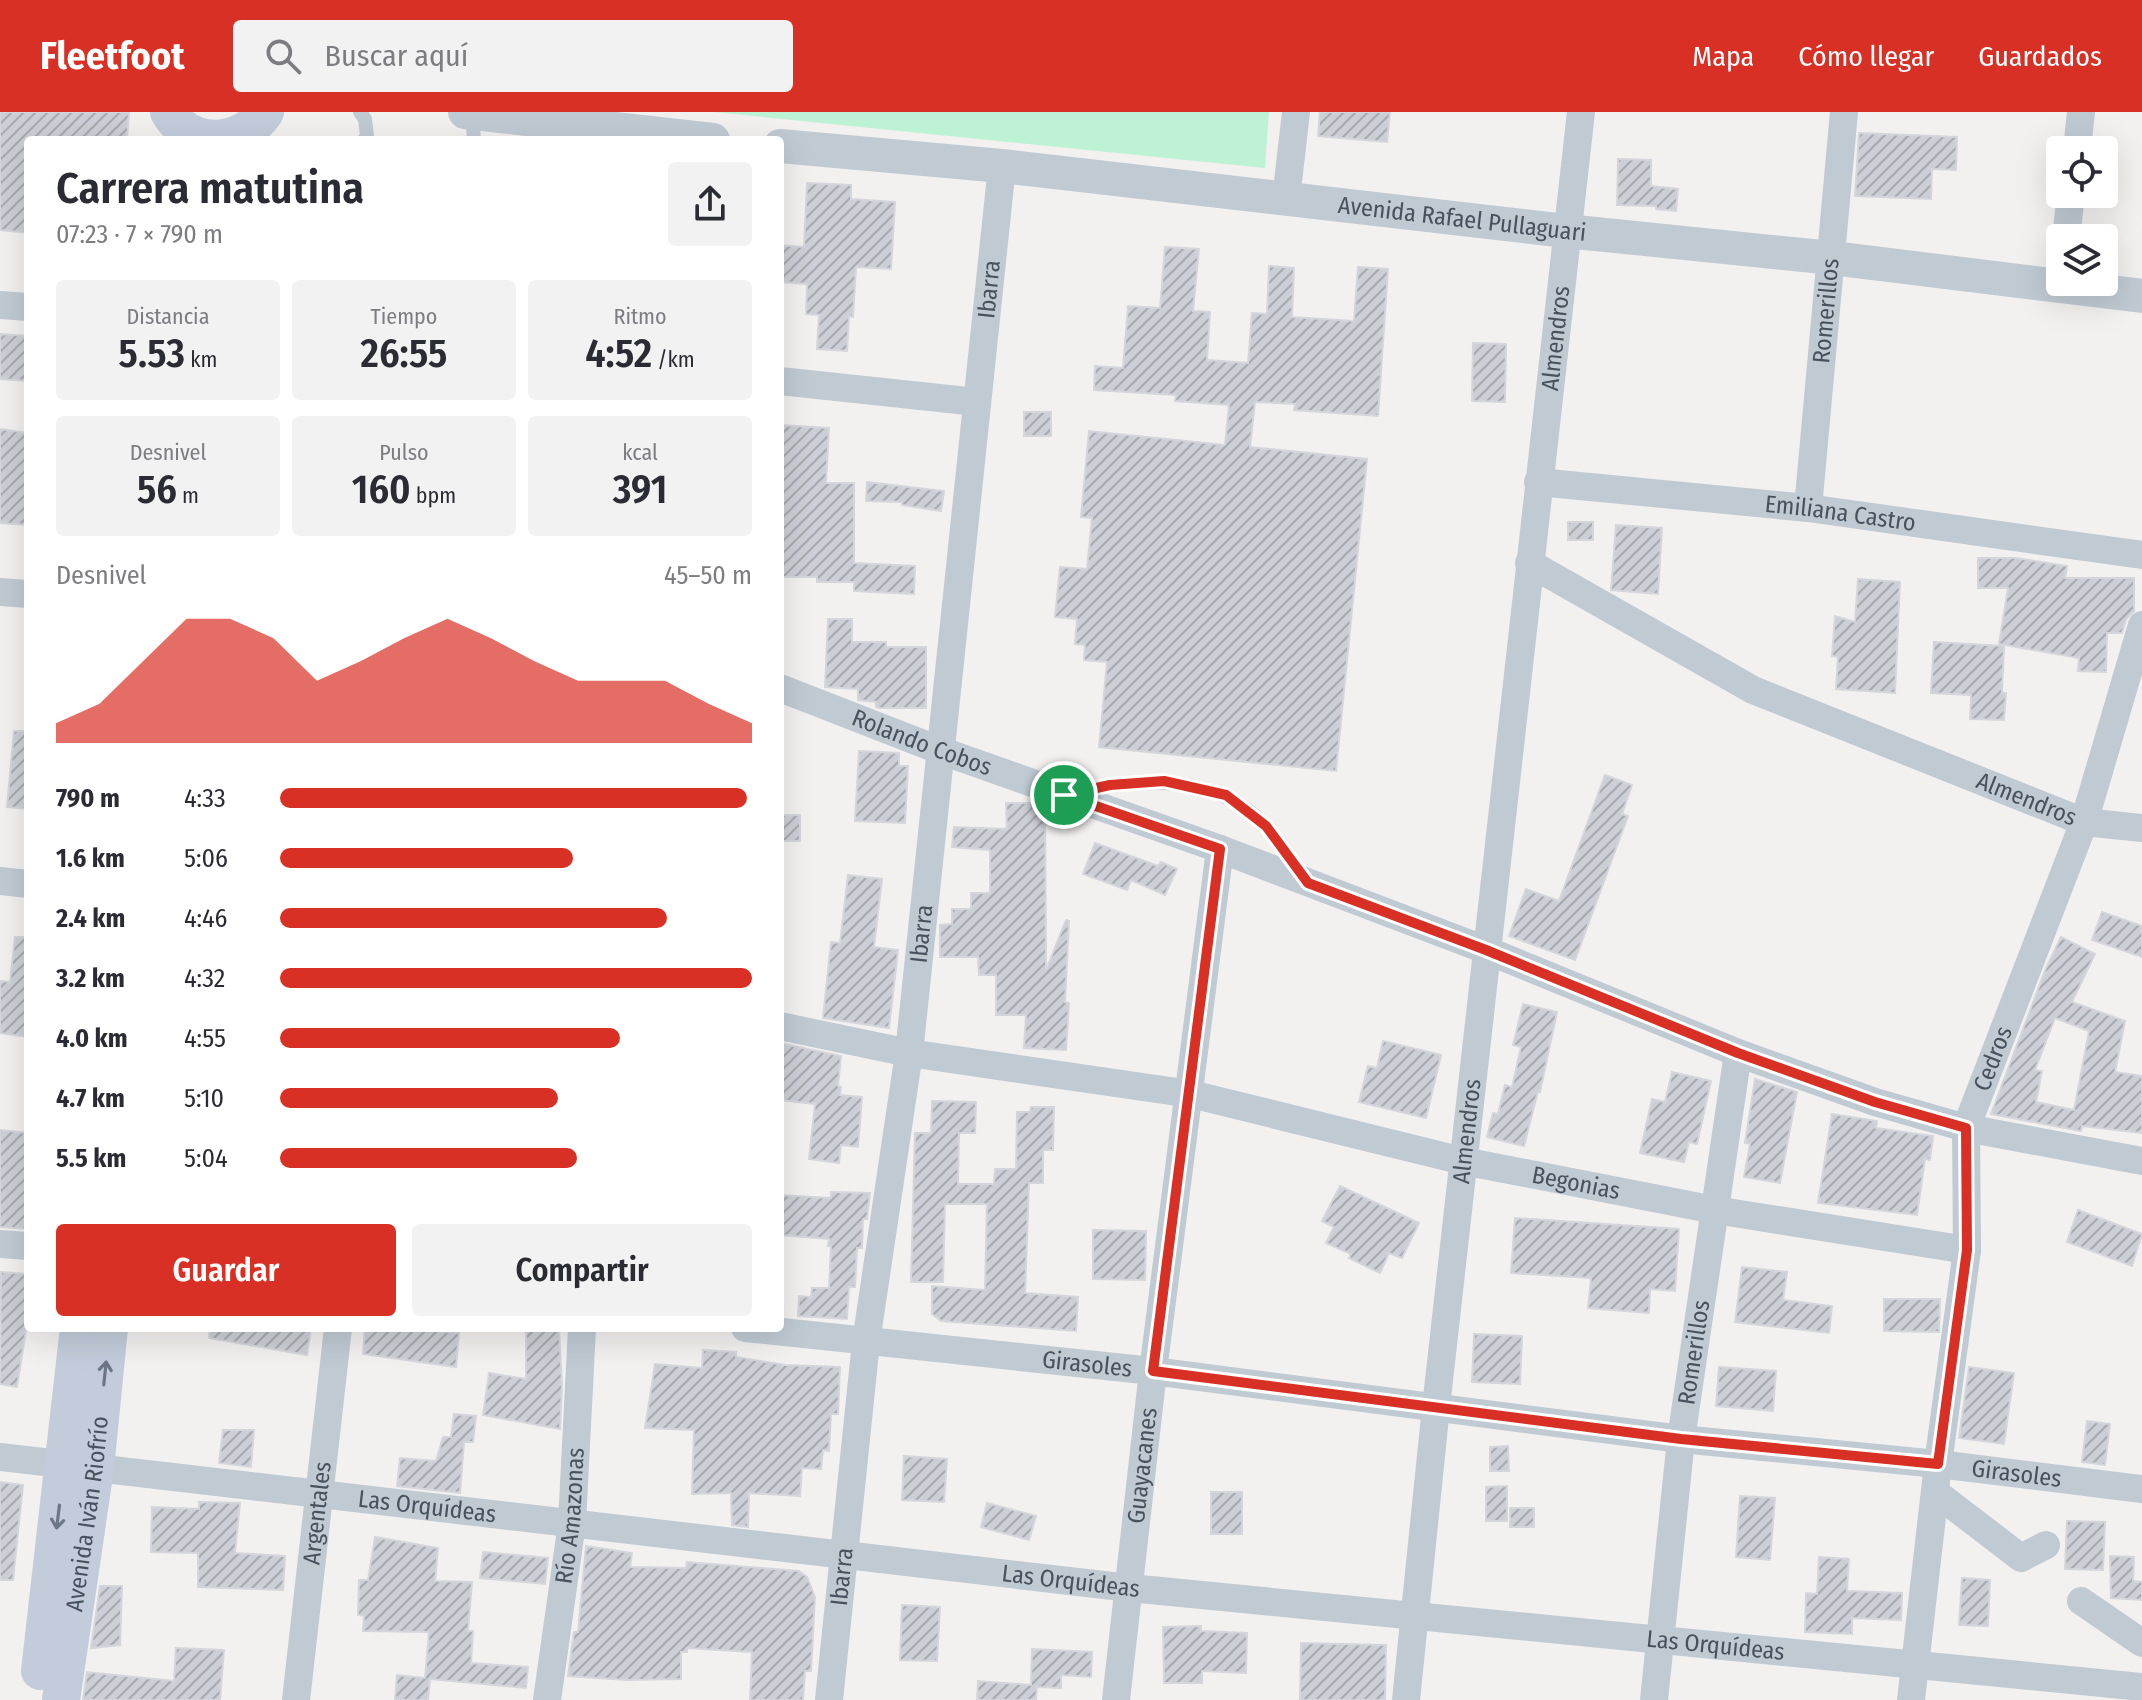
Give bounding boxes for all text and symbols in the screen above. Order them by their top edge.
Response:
search box [233,20,793,92]
text: Fleetfoot [40,33,185,79]
icon: search [261,34,305,78]
text: Buscar aquí [325,38,468,74]
text: Mapa [1692,40,1754,73]
text: Cómo llegar [1798,40,1934,73]
text: Guardados [1978,40,2102,73]
map controls [2046,136,2118,296]
button: locate [2046,136,2118,208]
text: Carrera matutina [56,162,364,215]
button: share [668,162,752,246]
street label: Avenida Rafael Pullaguari [1336,191,1587,247]
text: 07:23 · 7 × 790 m [56,219,223,250]
button: layers [2046,224,2118,296]
street label: Romerillos [1807,257,1845,365]
street label: Ibarra [972,259,1006,320]
street label: Almendros [1536,284,1575,392]
text: Distancia [127,303,209,330]
text: Tiempo [371,303,437,330]
text: Ritmo [613,303,667,330]
text: 5.53 [119,330,185,378]
text: 26:55 [361,330,447,378]
text: 4:52 [585,330,652,378]
text: km [185,346,217,373]
text: /km [652,346,695,373]
text: Desnivel [130,439,206,466]
text: Pulso [379,439,429,466]
text: kcal [622,439,658,466]
text: 56 [137,466,177,514]
text: 160 [352,466,411,514]
text: 391 [613,466,667,514]
text: m [177,482,199,509]
text: bpm [411,482,456,509]
street label: Emiliana Castro [1764,490,1918,537]
text: Desnivel [56,560,146,591]
text: 45–50 m [664,560,752,591]
street label: Rolando Cobos [848,703,995,781]
pin [1030,761,1098,829]
street label: Almendros [1972,767,2081,832]
icon: arrive [1042,773,1086,817]
text: 790 m [56,783,120,814]
text: 4:33 [184,783,226,814]
text: 1.6 km [56,843,125,874]
text: 5:06 [184,843,228,874]
text: 2.4 km [56,903,125,934]
text: 4:46 [184,903,227,934]
street label: Ibarra [905,903,938,964]
text: 3.2 km [56,963,125,994]
text: 4:32 [184,963,225,994]
street label: Cedros [1968,1022,2018,1095]
text: 4.0 km [56,1023,128,1054]
text: 4:55 [184,1023,226,1054]
street label: Almendros [1447,1077,1487,1185]
text: 4.7 km [56,1083,125,1114]
text: 5:10 [184,1083,224,1114]
text: 5.5 km [56,1143,126,1174]
text: 5:04 [184,1143,228,1174]
street label: Begonias [1530,1161,1622,1205]
button: Guardar [56,1224,396,1316]
button: Compartir [412,1224,752,1316]
street label: Romerillos [1672,1298,1715,1407]
street label: Girasoles [1041,1345,1133,1383]
one-way arrow [97,1360,112,1387]
street label: Guayacanes [1122,1406,1163,1525]
street label: Avenida Iván Riofrío [60,1415,114,1613]
street label: Río Amazonas [550,1447,590,1585]
street label: Girasoles [1970,1454,2063,1493]
street label: Argentales [297,1460,337,1566]
street label: Las Orquídeas [357,1485,498,1528]
one-way arrow [50,1503,65,1530]
street label: Ibarra [825,1546,859,1607]
street label: Las Orquídeas [1000,1559,1141,1603]
street label: Las Orquídeas [1645,1625,1786,1666]

